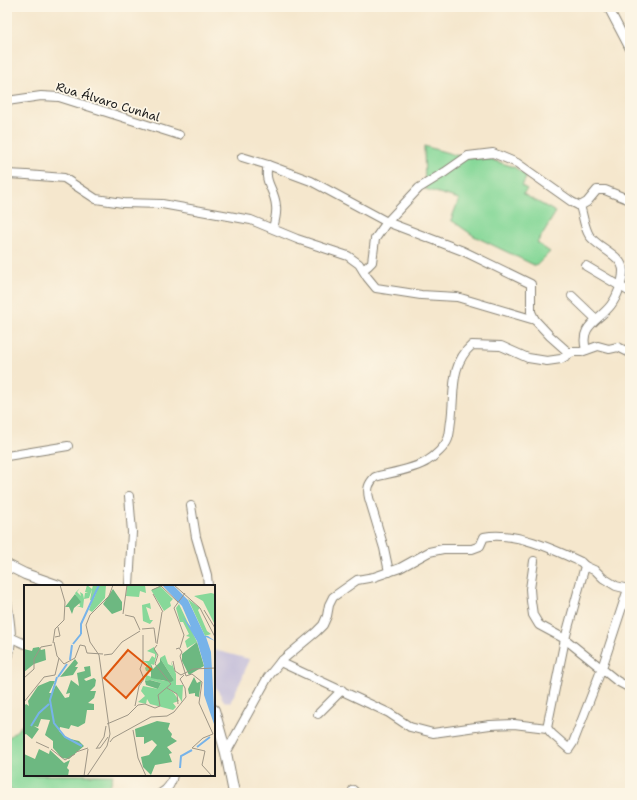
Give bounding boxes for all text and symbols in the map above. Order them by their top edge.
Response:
street label: Rua Álvaro Cunhal [54,79,162,126]
inset map [24,585,215,776]

